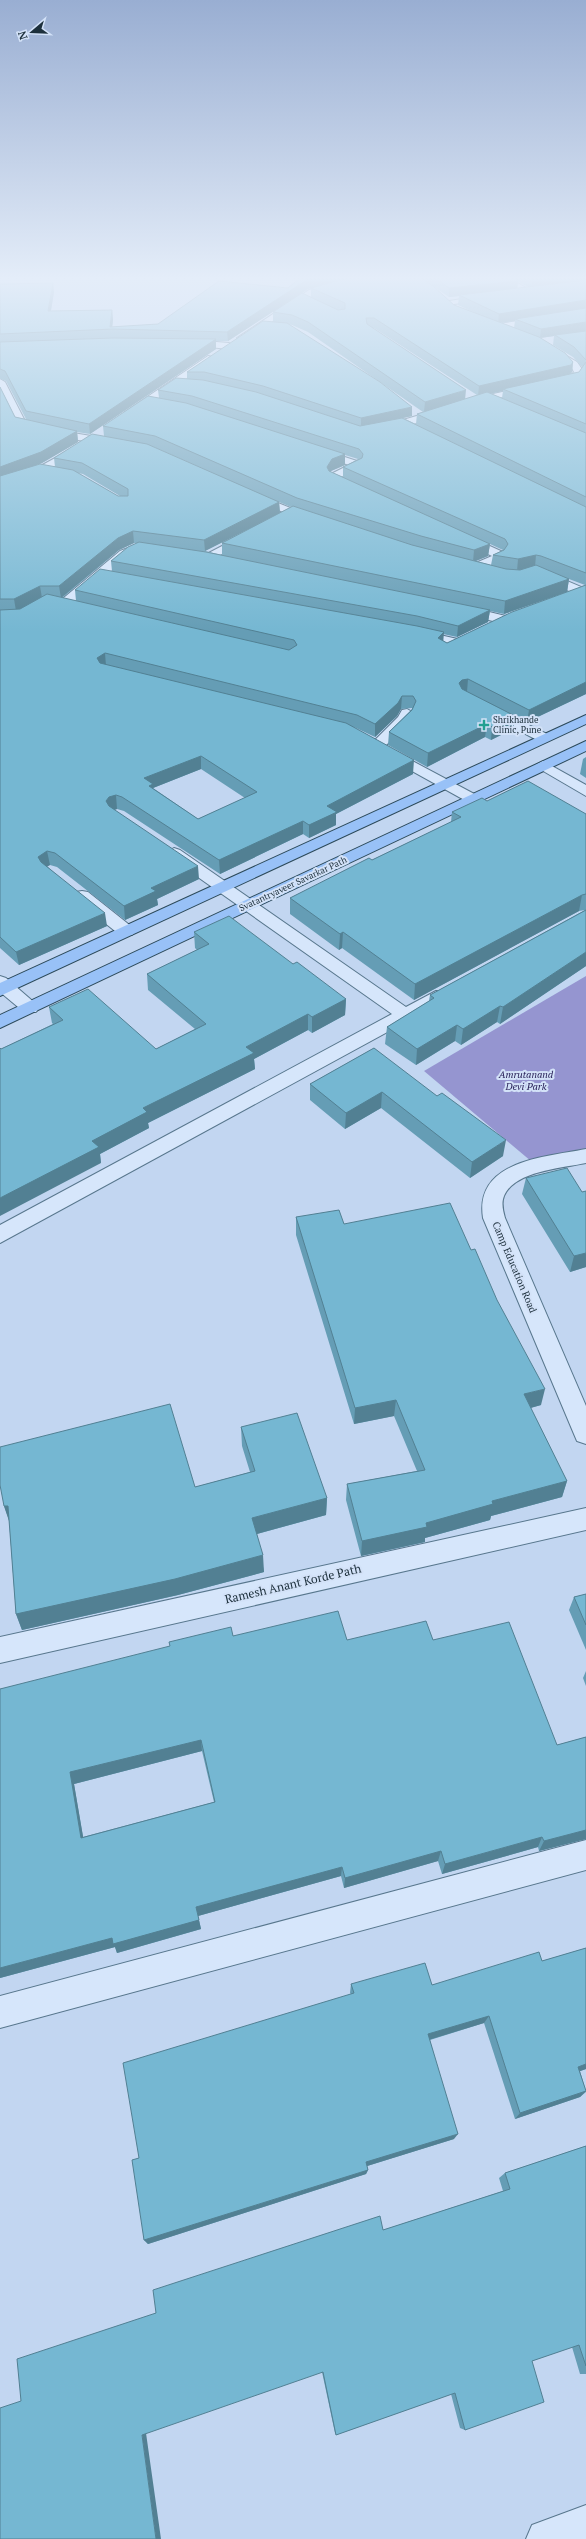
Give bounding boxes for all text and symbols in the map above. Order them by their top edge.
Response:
north arrow [12,12,52,52]
text: N [14,28,31,41]
place label: Shrikhande Clinic, Pune [493,714,542,736]
marker: Shrikhande Clinic, Pune [478,719,490,731]
street label: Svatantryaveer Savarkar Path [237,853,349,914]
park label: Amrutanand Devi Park [498,1068,554,1093]
street label: Camp Education Road [489,1220,540,1315]
street label: Ramesh Anant Korde Path [223,1560,363,1607]

